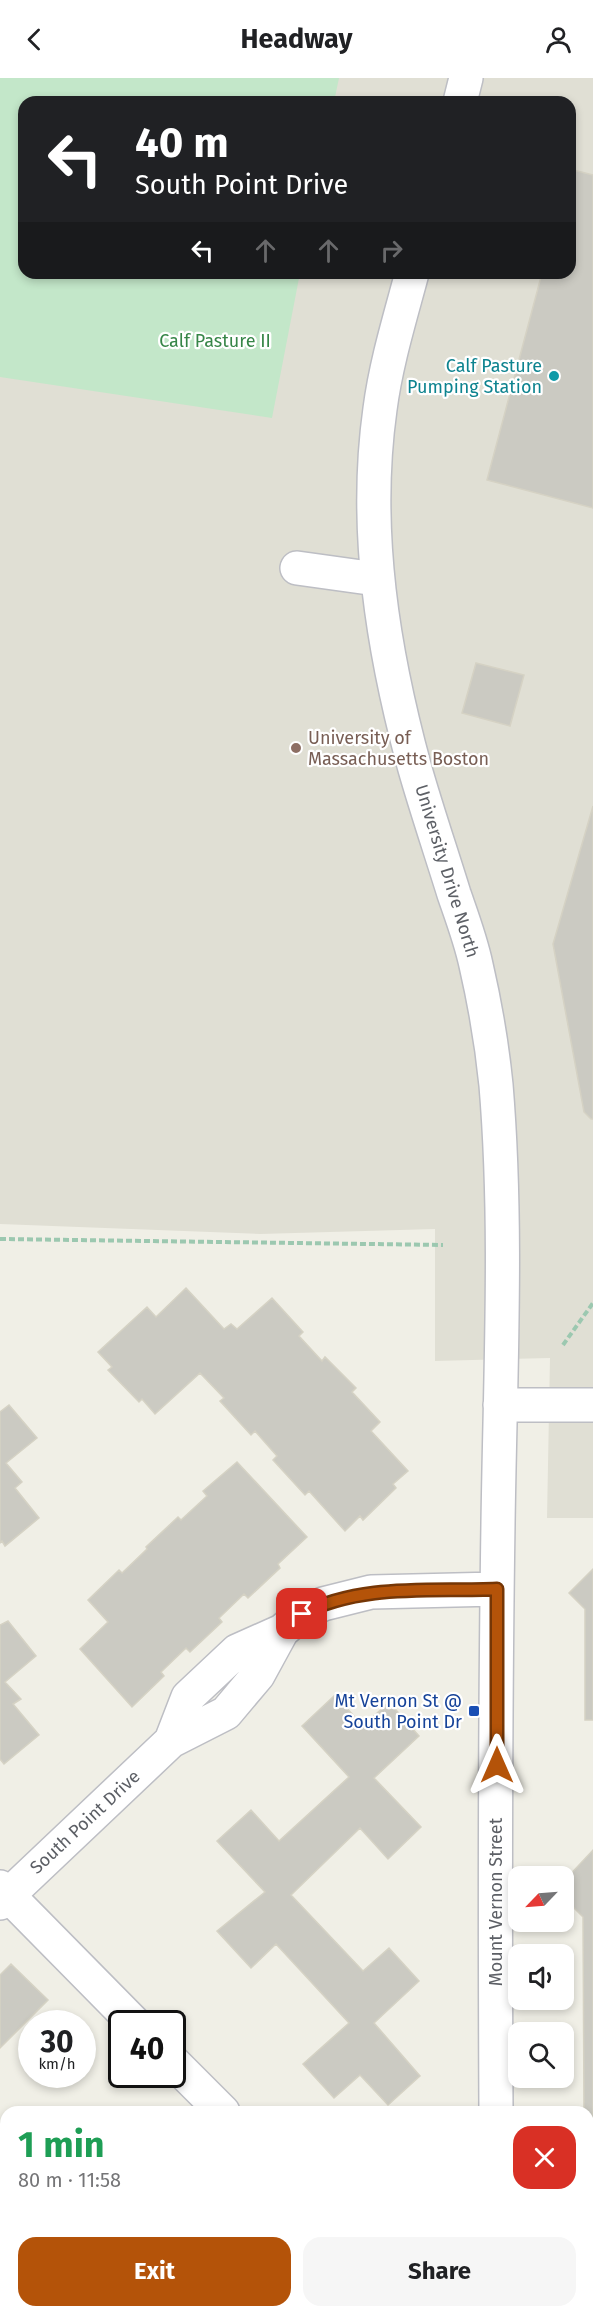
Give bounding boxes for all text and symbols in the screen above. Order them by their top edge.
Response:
icon: back [18,23,51,56]
text: Headway [241,23,352,55]
icon: person [542,23,575,56]
text: 40 m [135,118,229,168]
icon: left [36,120,114,198]
text: South Point Drive [135,169,348,201]
icon: left [186,234,219,267]
icon: ahead [249,234,282,267]
icon: ahead [312,234,345,267]
icon: right [375,234,408,267]
park label: Calf Pasture II [159,330,271,352]
place label: Calf Pasture Pumping Station [407,355,542,398]
marker: Calf Pasture Pumping Station [547,369,561,383]
place label: University of Massachusetts Boston [308,727,489,770]
marker: University of Massachusetts Boston [289,741,303,755]
street label: University Drive North [410,782,484,960]
pin [276,1588,327,1639]
icon: arrive [285,1597,318,1630]
place label: Mt Vernon St @ South Point Dr [335,1690,462,1733]
marker: Mt Vernon St @ South Point Dr [467,1704,481,1718]
position arrow [465,1733,529,1797]
street label: South Point Drive [26,1765,144,1879]
street label: Mount Vernon Street [485,1817,507,1986]
north arrow [508,1866,574,1932]
map controls [508,1866,574,2088]
button: sound [508,1944,574,2010]
speed limit sign: 40 [108,2010,186,2088]
button: search [508,2022,574,2088]
text: 30 [40,2024,74,2060]
text: km/h [38,2055,76,2073]
text: 1 min [18,2123,105,2167]
button: close [513,2126,576,2189]
text: 80 m · 11:58 [18,2168,121,2192]
button: Exit [18,2237,291,2306]
button: Share [303,2237,576,2306]

